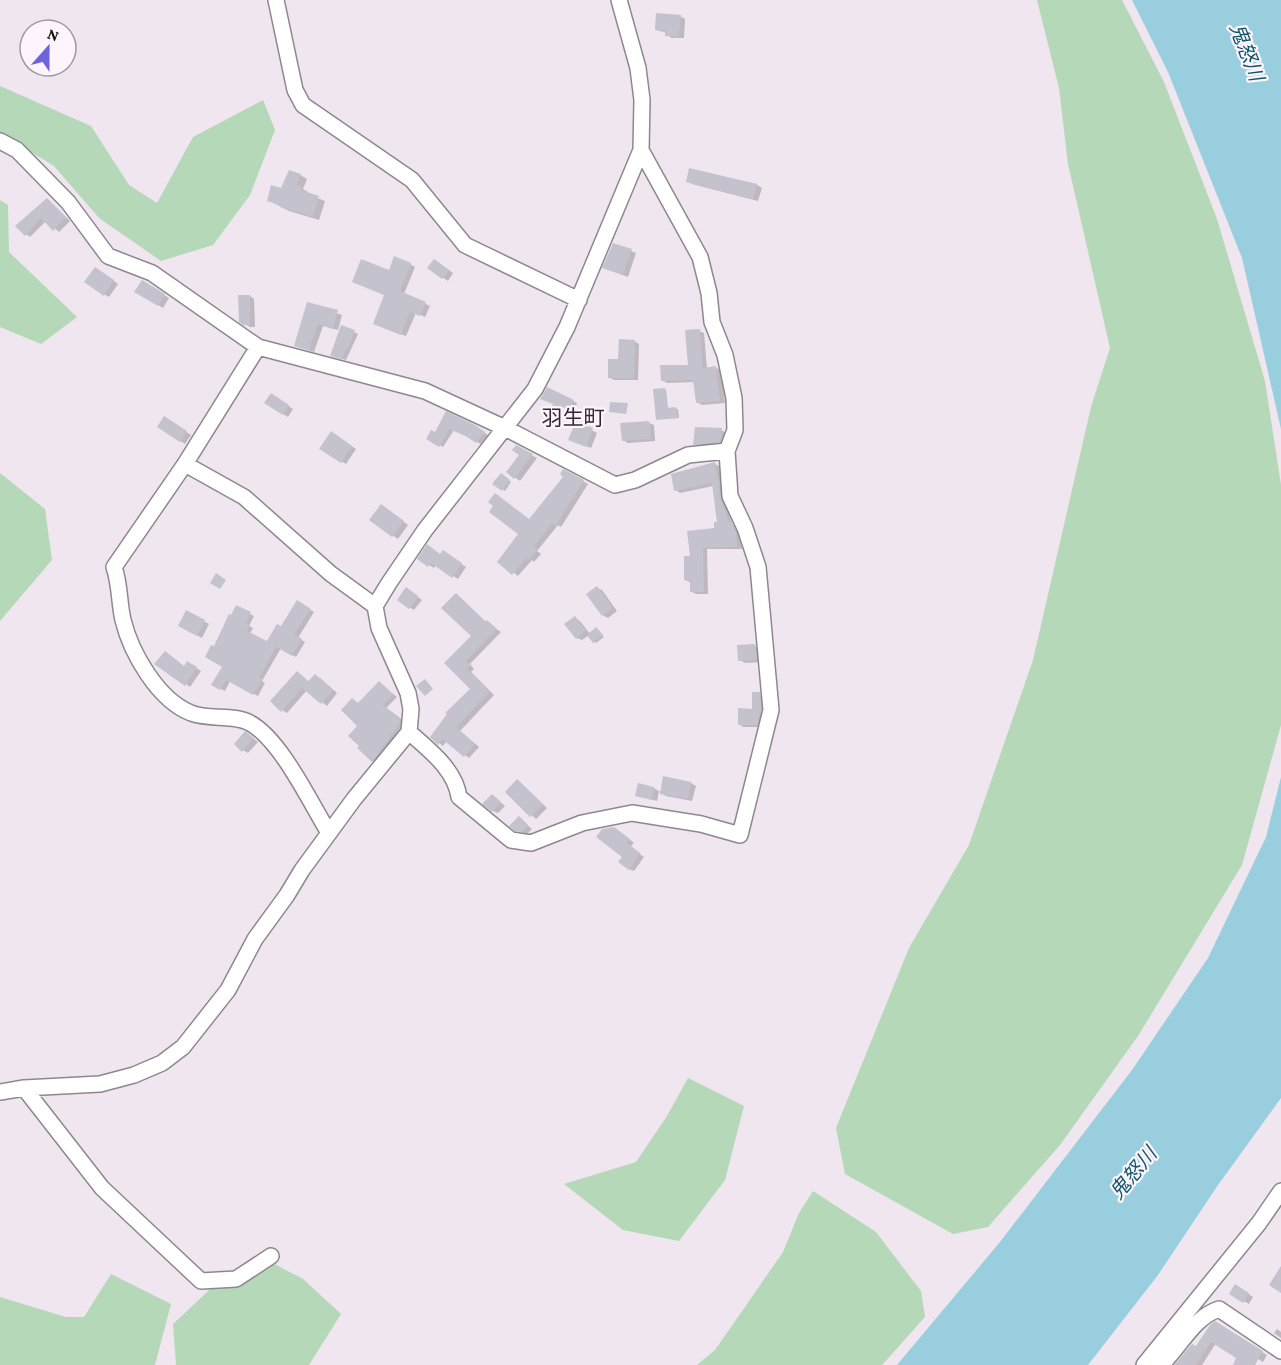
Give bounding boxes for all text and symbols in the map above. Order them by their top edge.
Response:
north arrow [18,18,78,78]
water label: 鬼怒川 [1226,20,1269,86]
text: N [45,25,61,44]
district label: 羽生町 [542,406,605,430]
water label: 鬼怒川 [1105,1141,1162,1203]

